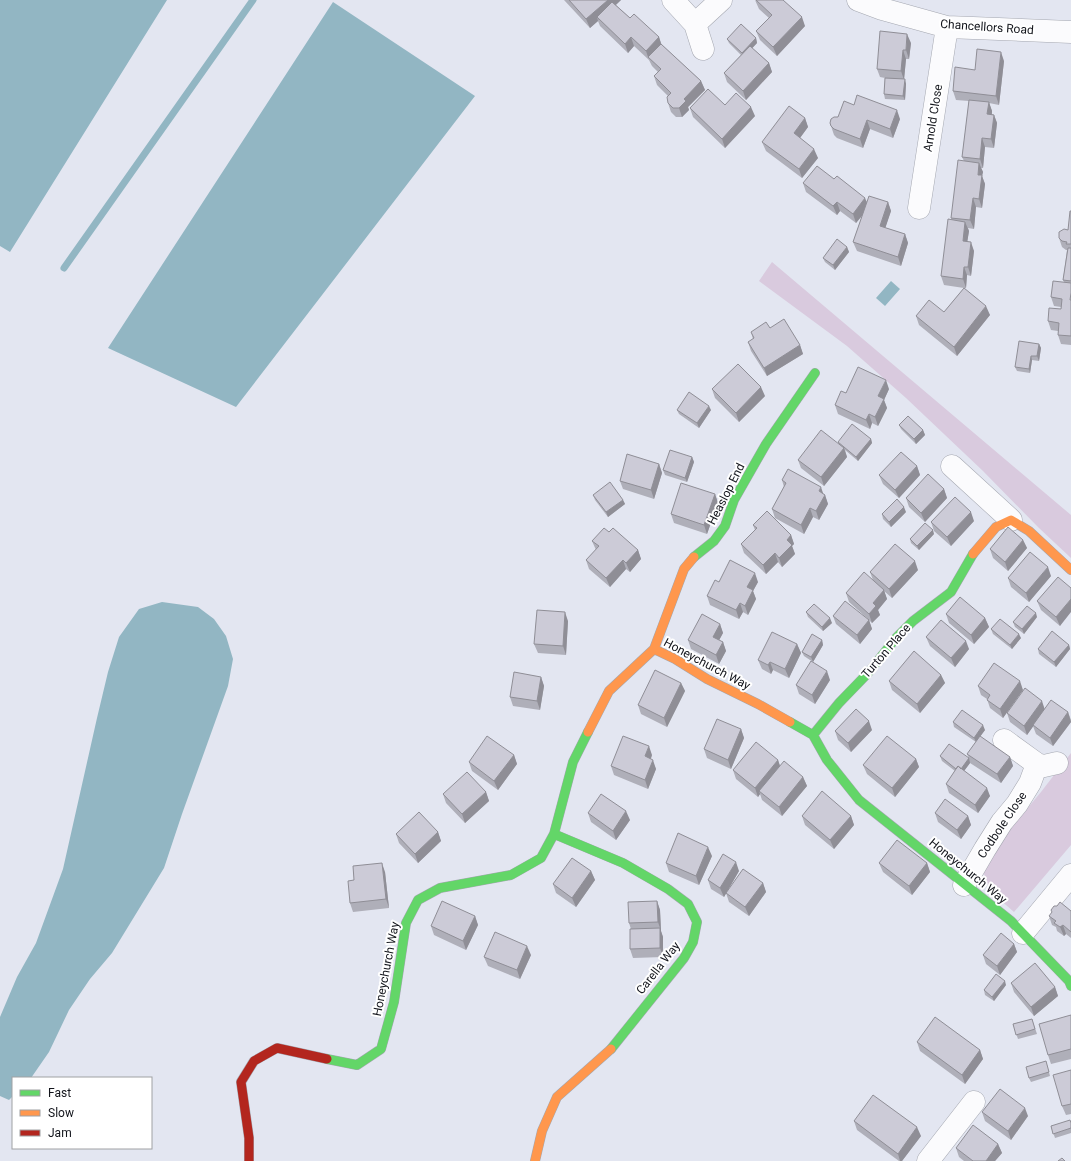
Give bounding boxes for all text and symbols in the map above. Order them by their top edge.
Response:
street label: Chancellors Road [940,17,1034,37]
street label: Arnold Close [921,83,945,153]
street label: Heaslop End [704,461,748,527]
street label: Turton Place [859,621,913,681]
street label: Honeychurch Way [661,635,753,693]
street label: Codbole Close [975,789,1029,861]
street label: Honeychurch Way [926,835,1010,907]
street label: Honeychurch Way [370,920,402,1017]
street label: Carella Way [633,939,683,997]
legend [12,1077,152,1149]
text: Fast [48,1086,71,1100]
text: Slow [48,1106,74,1120]
text: Jam [48,1126,72,1140]

